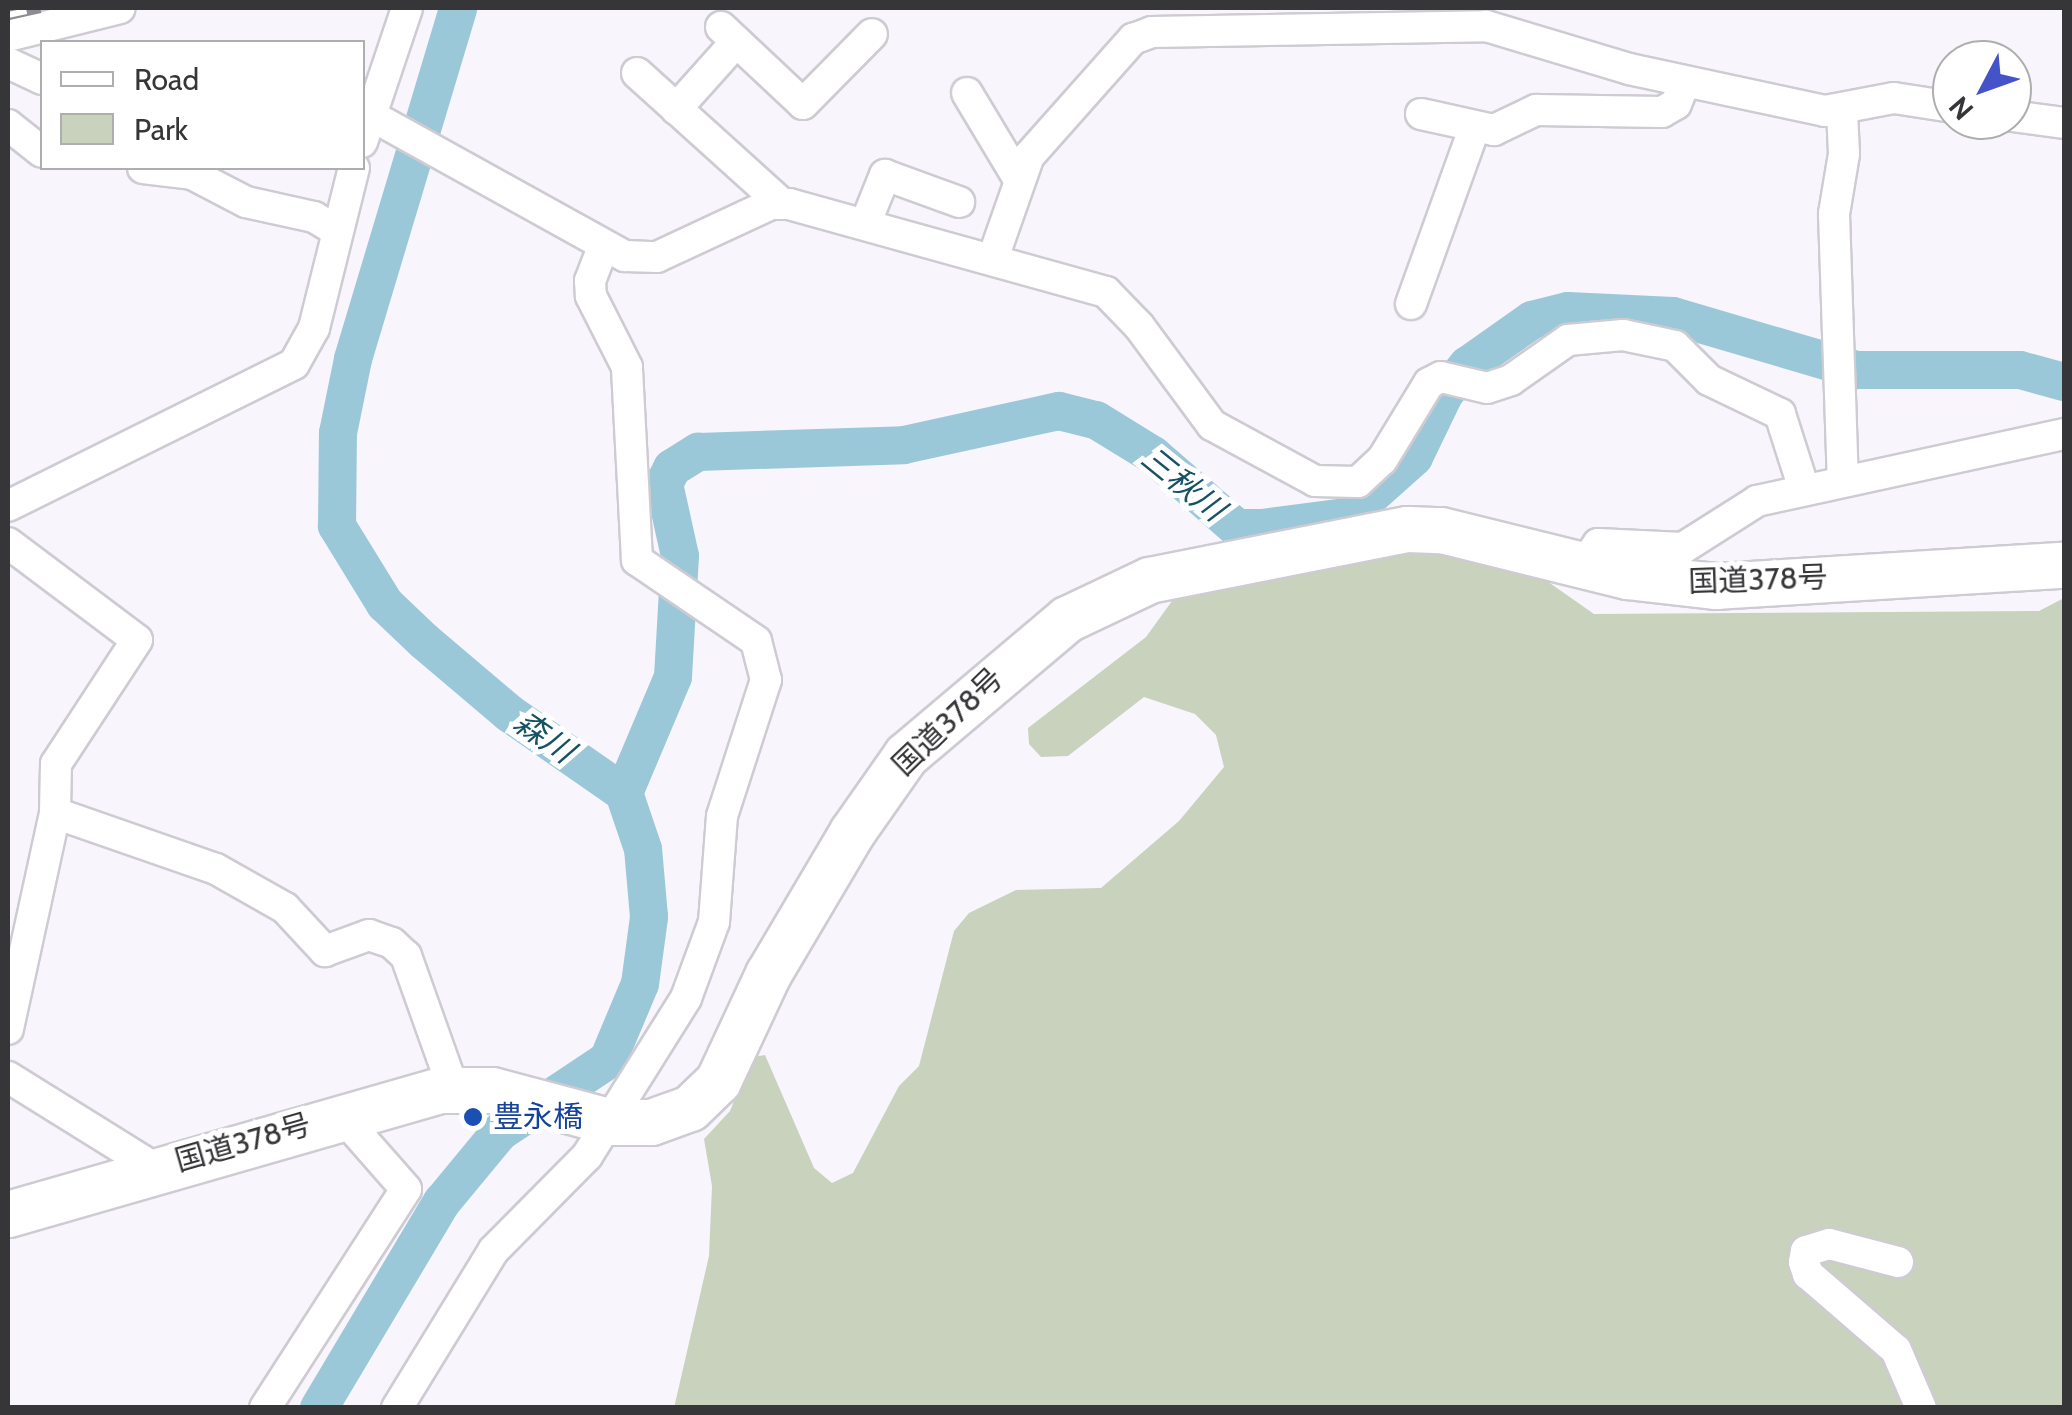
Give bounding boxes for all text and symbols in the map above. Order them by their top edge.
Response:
legend [40,40,365,170]
north arrow [1932,40,2032,140]
text: Road [134,61,199,98]
text: N [1942,90,1980,127]
text: Park [134,111,188,148]
water label: 三秋川 [1134,439,1232,529]
street label: 国道378号 [1688,560,1828,600]
street label: 国道378号 [885,661,1011,783]
water label: 森川 [507,703,581,771]
place label: 豊永橋 [493,1099,583,1135]
street label: 国道378号 [171,1106,315,1180]
marker: 豊永橋 [462,1106,484,1128]

